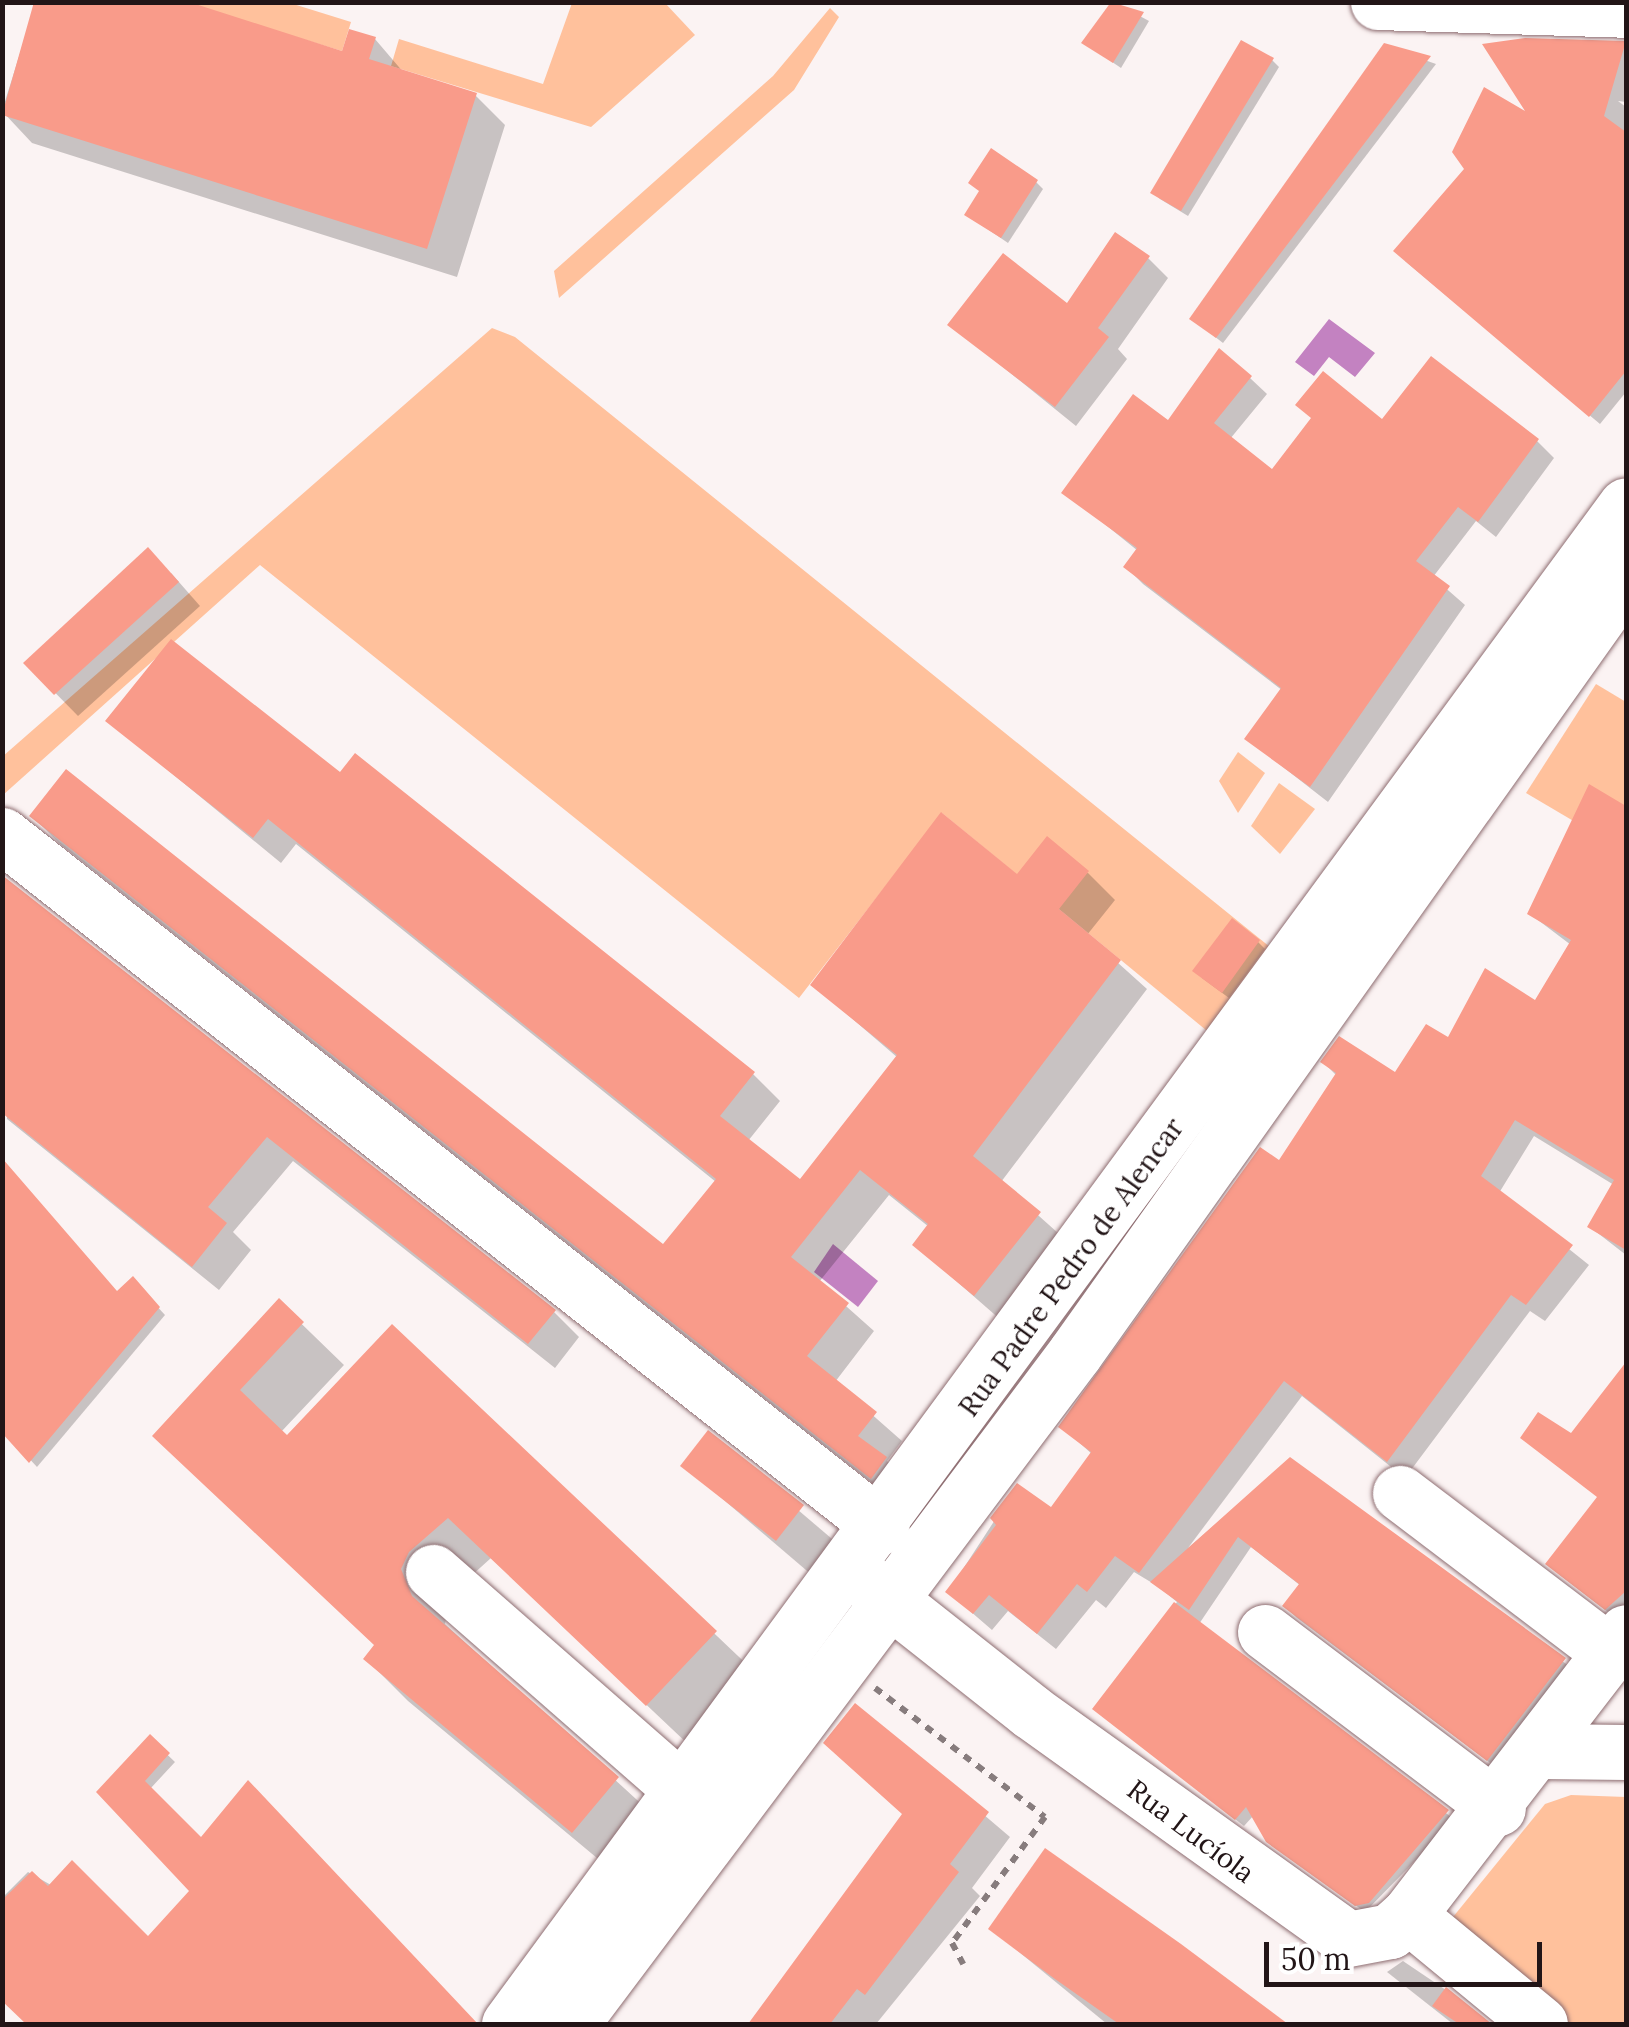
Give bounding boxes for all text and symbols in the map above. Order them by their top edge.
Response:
street label: Rua Padre Pedro de Alencar [951,1111,1191,1423]
street label: Rua Lucíola [1121,1772,1261,1890]
scale bar [1269,1922,1546,1984]
text: 50 m [1281,1940,1351,1978]

